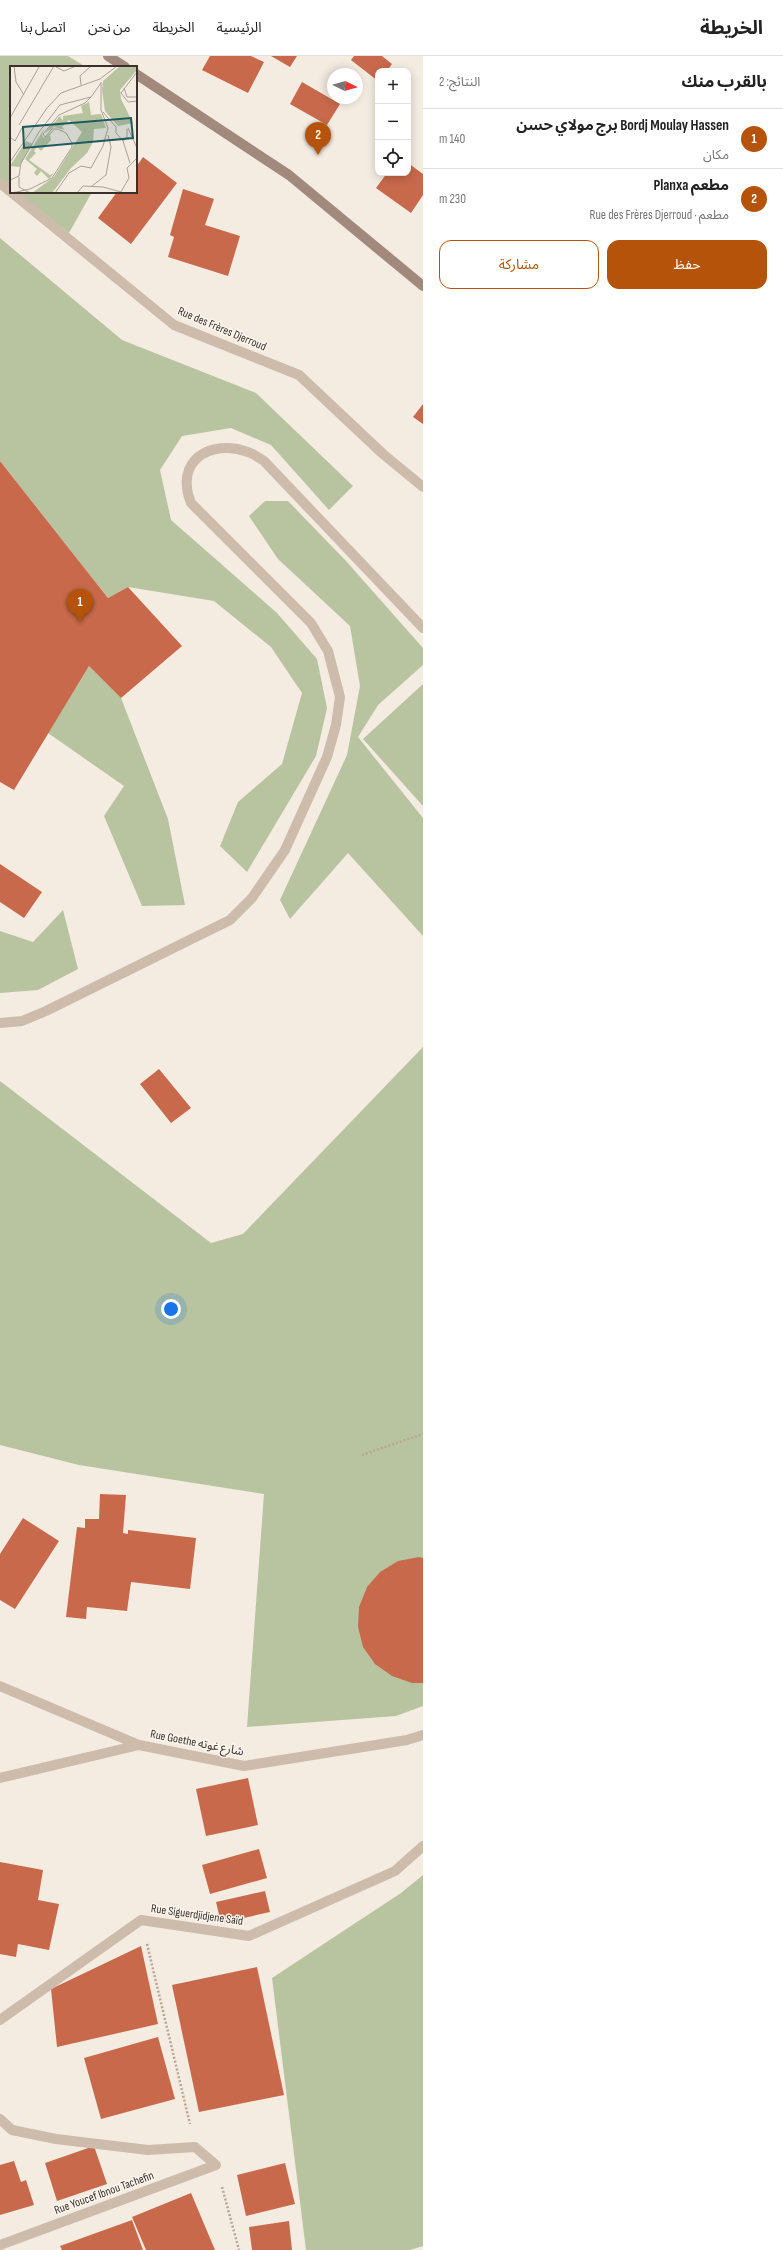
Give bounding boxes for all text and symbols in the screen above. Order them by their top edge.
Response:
text: الخريطة [700,17,763,40]
text: اتصل بنا [20,19,66,36]
text: من نحن [88,19,131,36]
text: الخريطة [153,19,195,36]
text: الرئيسية [217,19,262,36]
inset map [10,66,137,193]
north arrow [327,68,363,104]
map controls [375,68,411,176]
button: + [375,68,411,104]
text: بالقرب منك [681,72,767,92]
text: النتائج: 2 [439,74,480,90]
button: − [375,104,411,140]
text: Bordj Moulay Hassen برج مولاي حسن [516,116,729,135]
pin: 2 [305,122,331,155]
text: 140 m [439,131,465,147]
text: 1 [751,131,757,147]
button: locate [375,140,411,176]
text: مكان [703,147,729,163]
text: مطعم Planxa [653,176,729,195]
text: 230 m [439,191,466,207]
text: 2 [751,191,757,207]
text: مطعم · Rue des Frères Djerroud [589,207,729,223]
button: مشاركة [439,240,599,289]
button: حفظ [607,240,767,289]
street label: Rue des Frères Djerroud [175,304,269,354]
pin: 1 [67,589,93,622]
your location [161,1299,181,1319]
street label: Rue Goethe شارع غوته [149,1727,245,1760]
street label: Rue Siguerdjidjene Saïd [150,1901,244,1929]
street label: Rue Youcef Ibnou Tachefin [52,2168,156,2218]

